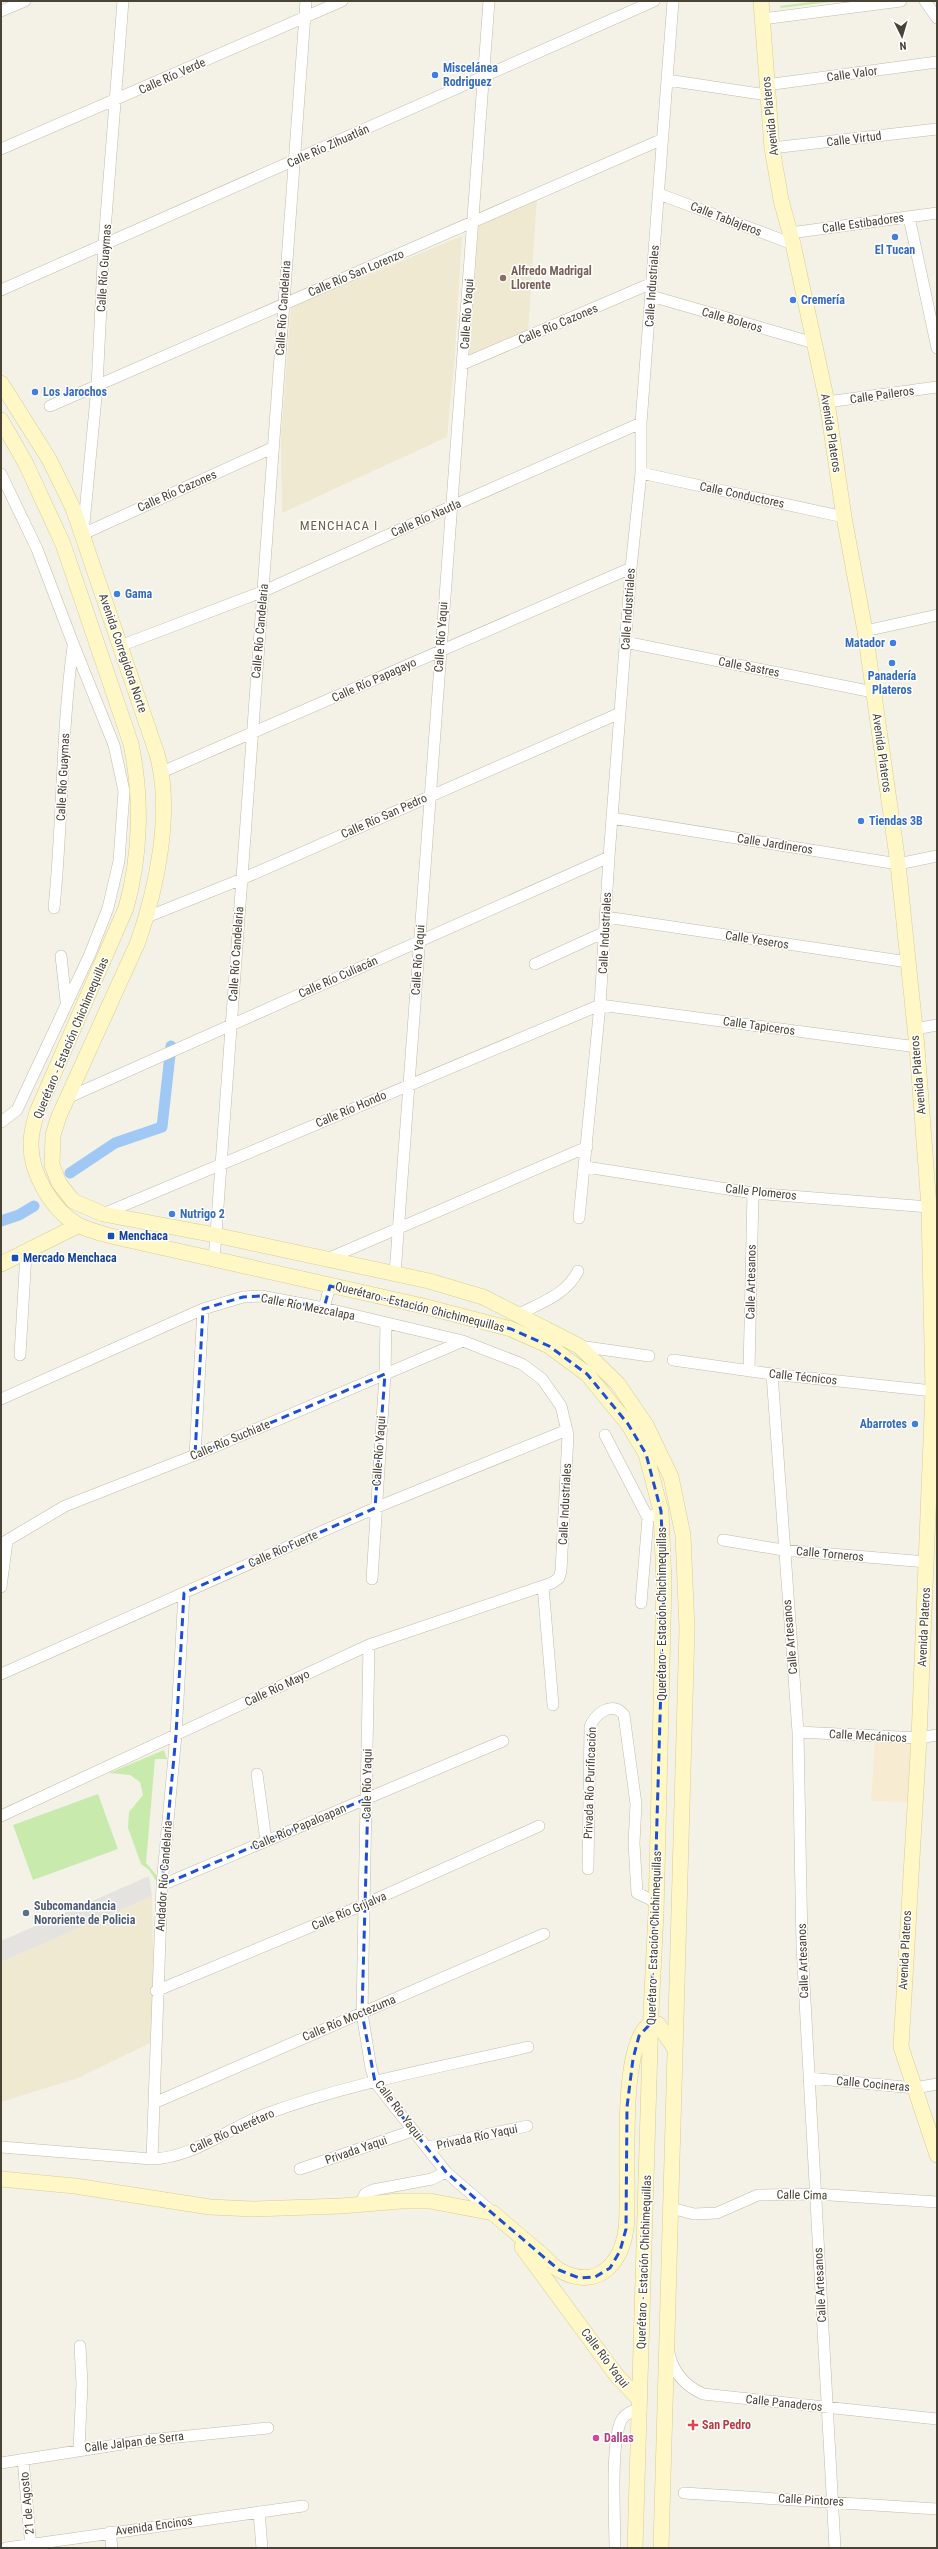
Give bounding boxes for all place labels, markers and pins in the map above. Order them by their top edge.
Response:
place label: Miscelánea Rodriguez [443,61,498,89]
marker: Miscelánea Rodriguez [430,70,440,80]
marker: El Tucan [890,232,900,242]
place label: El Tucan [875,243,915,257]
place label: Alfredo Madrigal Llorente [511,264,592,292]
marker: Alfredo Madrigal Llorente [498,273,508,283]
place label: Cremería [801,293,845,307]
marker: Cremería [788,295,798,305]
place label: Los Jarochos [43,385,108,399]
marker: Los Jarochos [30,387,40,397]
place label: Gama [125,587,153,601]
marker: Gama [112,589,122,599]
place label: Matador [845,636,885,650]
marker: Matador [888,638,898,648]
marker: Panadería Plateros [887,658,897,668]
place label: Panadería Plateros [868,669,917,697]
place label: Tiendas 3B [869,814,923,828]
marker: Tiendas 3B [856,816,866,826]
place label: Nutrigo 2 [180,1207,225,1221]
marker: Nutrigo 2 [167,1209,177,1219]
place label: Menchaca [119,1229,168,1243]
marker: Menchaca [106,1231,116,1241]
place label: Mercado Menchaca [23,1251,117,1265]
marker: Mercado Menchaca [10,1253,20,1263]
place label: Abarrotes [860,1417,908,1431]
marker: Abarrotes [910,1419,920,1429]
place label: Subcomandancia Nororiente de Policia [34,1899,136,1927]
marker: Subcomandancia Nororiente de Policia [21,1908,31,1918]
place label: San Pedro [702,2418,751,2432]
marker: San Pedro [687,2419,699,2431]
place label: Dallas [604,2431,634,2445]
marker: Dallas [591,2433,601,2443]

